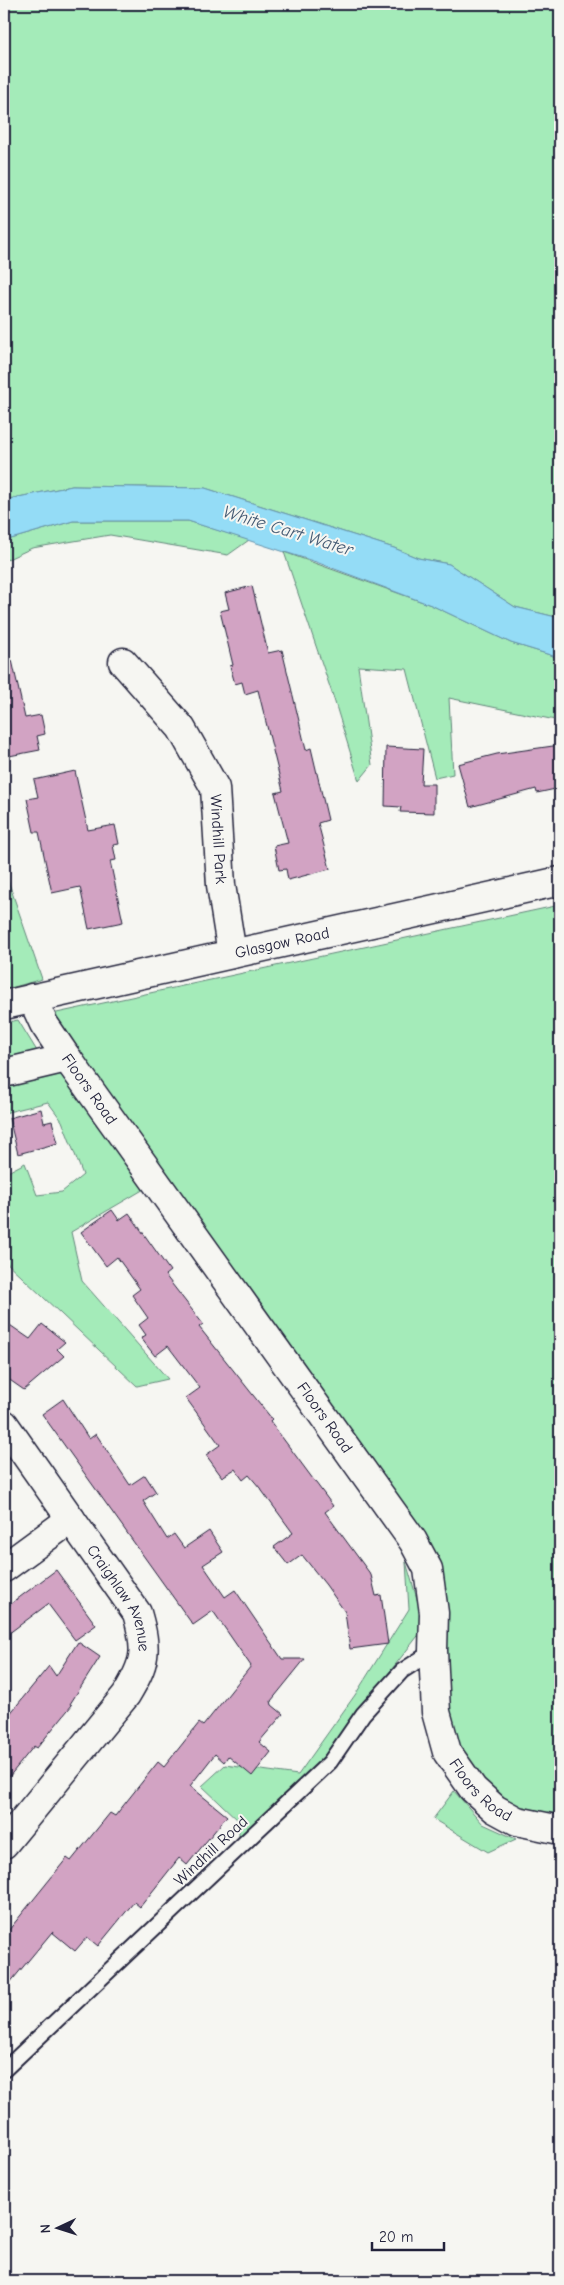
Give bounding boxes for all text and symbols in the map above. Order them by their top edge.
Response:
water label: White Cart Water [221,501,356,561]
street label: Windhill Park [206,794,230,885]
street label: Glasgow Road [233,924,331,962]
street label: Floors Road [58,1050,121,1128]
street label: Floors Road [293,1379,356,1456]
street label: Craighlaw Avenue [83,1541,153,1652]
street label: Floors Road [445,1755,515,1825]
street label: Windhill Road [171,1812,251,1890]
north arrow [32,2202,82,2252]
scale bar [372,2220,444,2252]
text: N [37,2224,54,2234]
text: 20 m [379,2228,413,2246]

